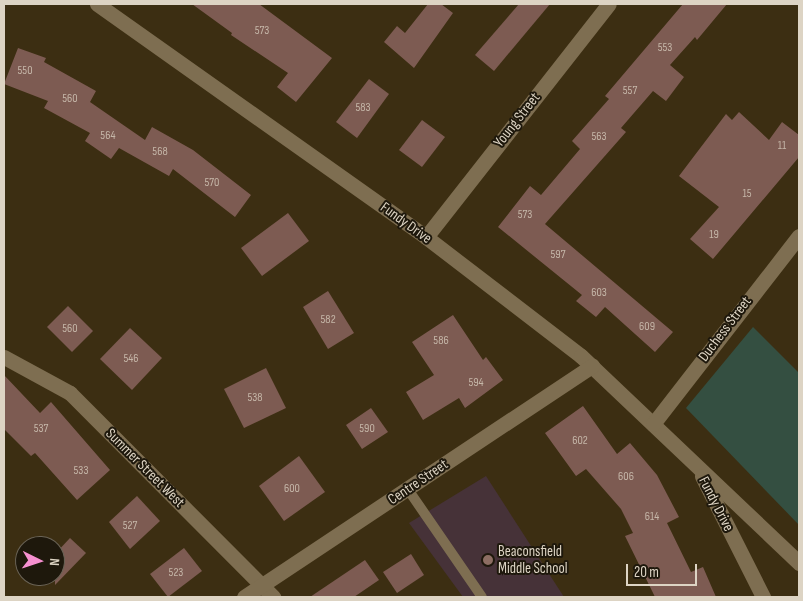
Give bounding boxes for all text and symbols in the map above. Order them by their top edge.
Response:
house number: 573 [255,24,269,38]
house number: 553 [658,41,672,55]
house number: 550 [18,64,32,78]
house number: 557 [623,84,637,98]
street label: Young Street [490,89,544,151]
house number: 560 [62,92,78,106]
house number: 583 [355,101,371,115]
house number: 564 [100,129,116,143]
house number: 563 [591,130,607,144]
house number: 11 [778,139,786,153]
house number: 568 [152,145,168,159]
house number: 570 [205,176,219,190]
house number: 15 [742,187,752,201]
street label: Fundy Drive [377,198,435,248]
house number: 573 [518,208,532,222]
house number: 19 [709,228,719,242]
house number: 597 [551,248,565,262]
house number: 603 [591,286,607,300]
street label: Duchess Street [695,293,755,365]
house number: 582 [320,313,336,327]
house number: 609 [639,320,655,334]
house number: 560 [62,322,78,336]
house number: 586 [433,334,449,348]
house number: 546 [123,352,139,366]
house number: 594 [468,376,484,390]
house number: 538 [247,391,263,405]
house number: 537 [34,422,48,436]
house number: 590 [359,422,375,436]
street label: Summer Street West [102,425,188,511]
house number: 602 [572,434,588,448]
street label: Centre Street [385,455,451,509]
house number: 533 [74,464,88,478]
house number: 606 [618,470,634,484]
street label: Fundy Drive [695,474,737,534]
house number: 600 [284,482,300,496]
house number: 614 [645,510,659,524]
house number: 527 [123,519,137,533]
north arrow [15,536,65,586]
place label: Beaconsfield Middle School [498,542,567,577]
marker: Beaconsfield Middle School [482,554,494,566]
scale bar [628,554,699,586]
text: N [46,558,63,566]
text: 20 m [634,563,659,582]
house number: 523 [169,566,183,580]

